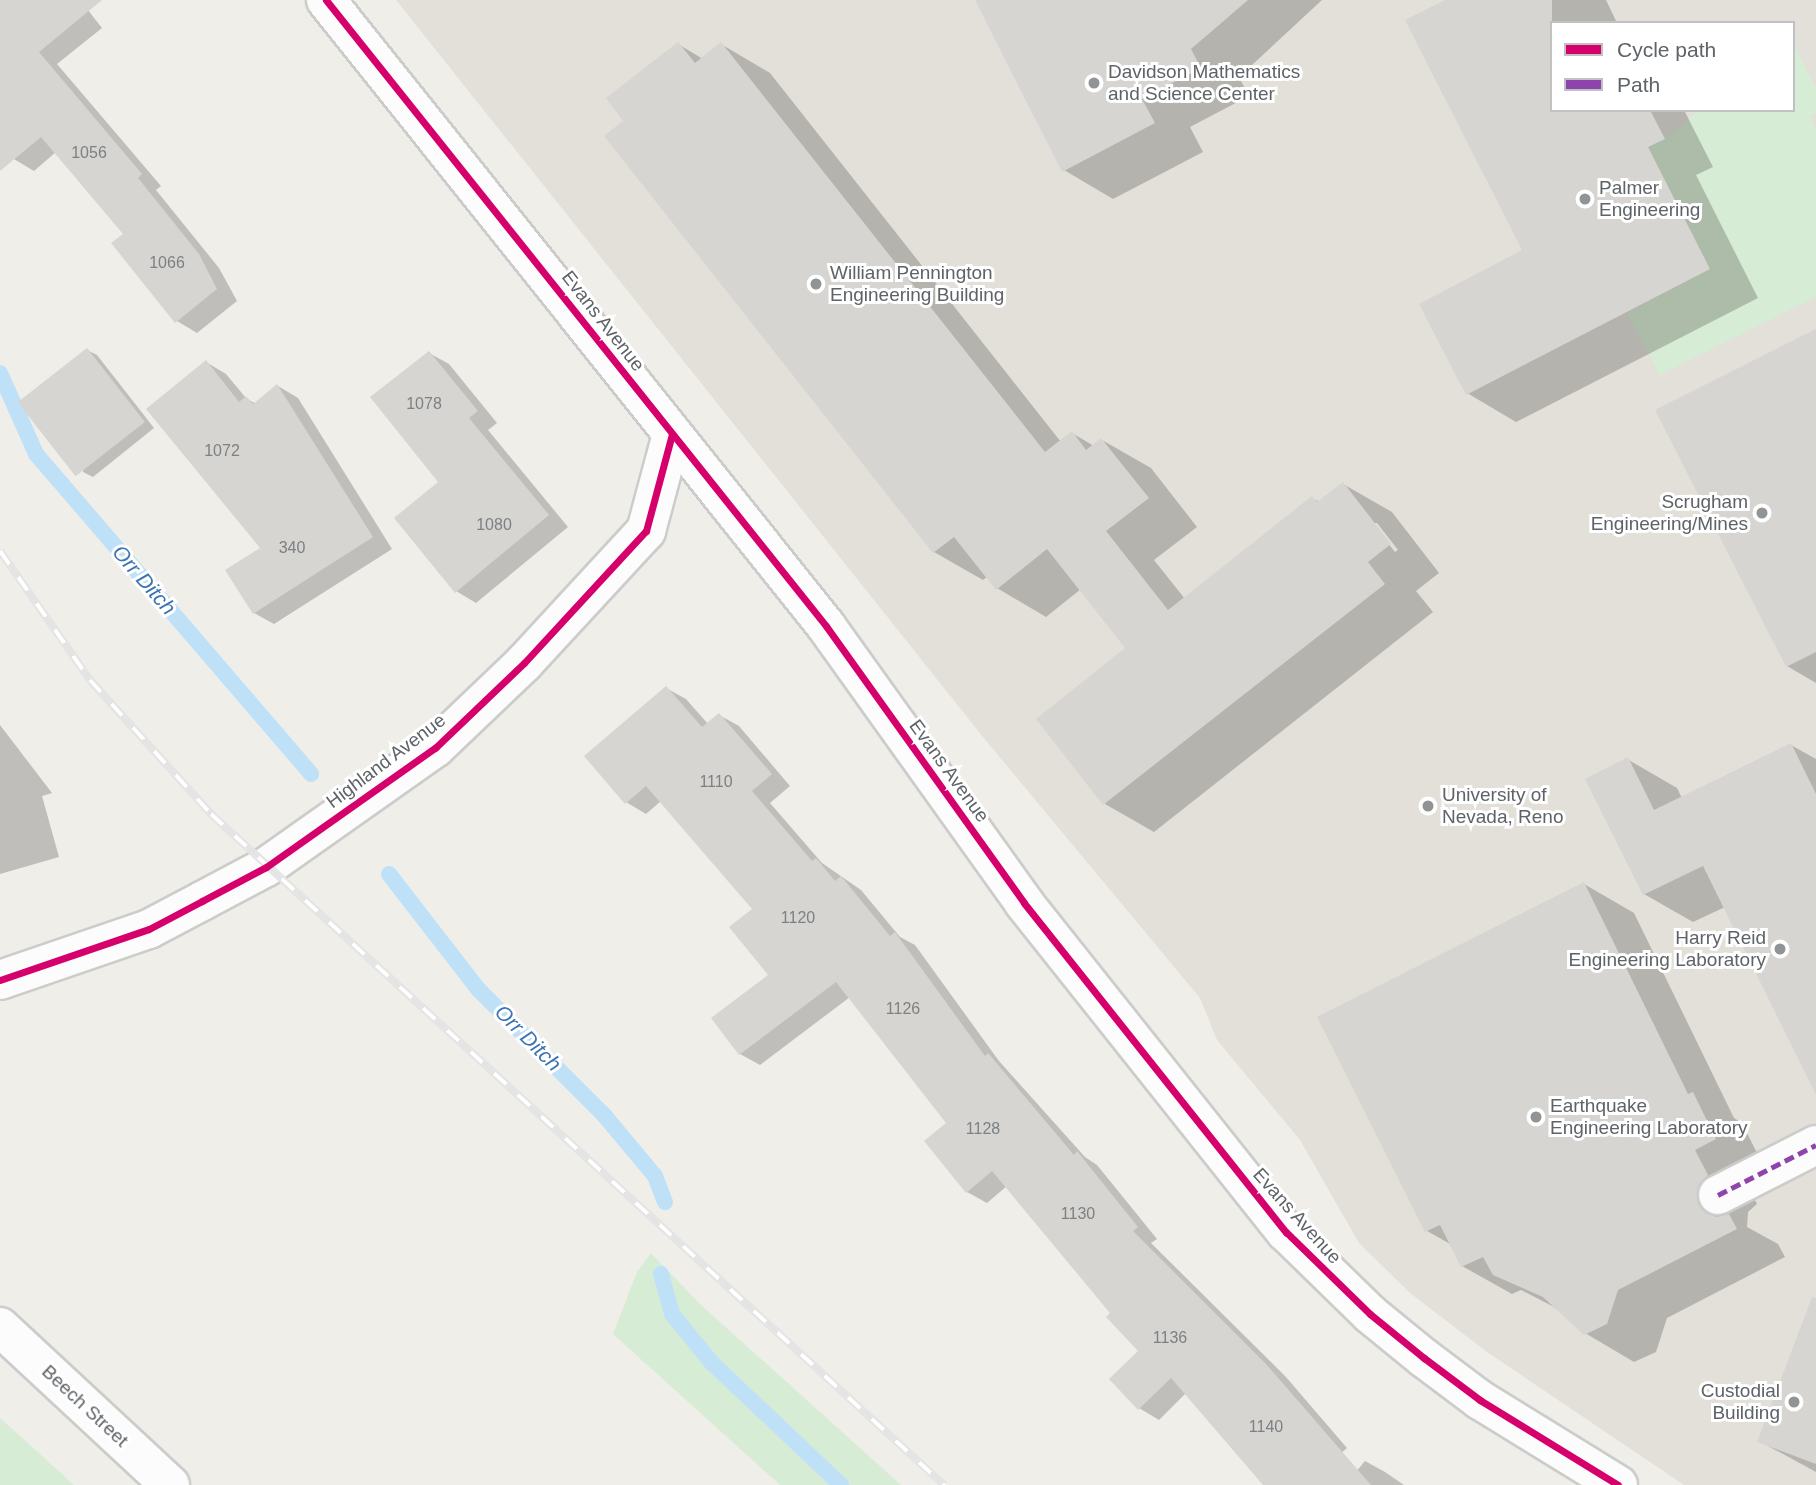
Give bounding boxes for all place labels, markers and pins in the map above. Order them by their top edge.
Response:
place label: Davidson Mathematics and Science Center [1108,61,1300,105]
marker: Davidson Mathematics and Science Center [1086,75,1102,91]
place label: Palmer Engineering [1599,177,1700,221]
marker: Palmer Engineering [1577,191,1593,207]
place label: William Pennington Engineering Building [830,262,1004,306]
marker: William Pennington Engineering Building [808,276,824,292]
place label: Scrugham Engineering/Mines [1591,491,1748,535]
marker: Scrugham Engineering/Mines [1754,505,1770,521]
place label: University of Nevada, Reno [1442,784,1563,828]
marker: University of Nevada, Reno [1420,798,1436,814]
place label: Harry Reid Engineering Laboratory [1568,927,1766,971]
marker: Harry Reid Engineering Laboratory [1772,941,1788,957]
place label: Earthquake Engineering Laboratory [1550,1095,1748,1139]
marker: Earthquake Engineering Laboratory [1528,1109,1544,1125]
place label: Custodial Building [1701,1380,1780,1424]
marker: Custodial Building [1786,1394,1802,1410]

